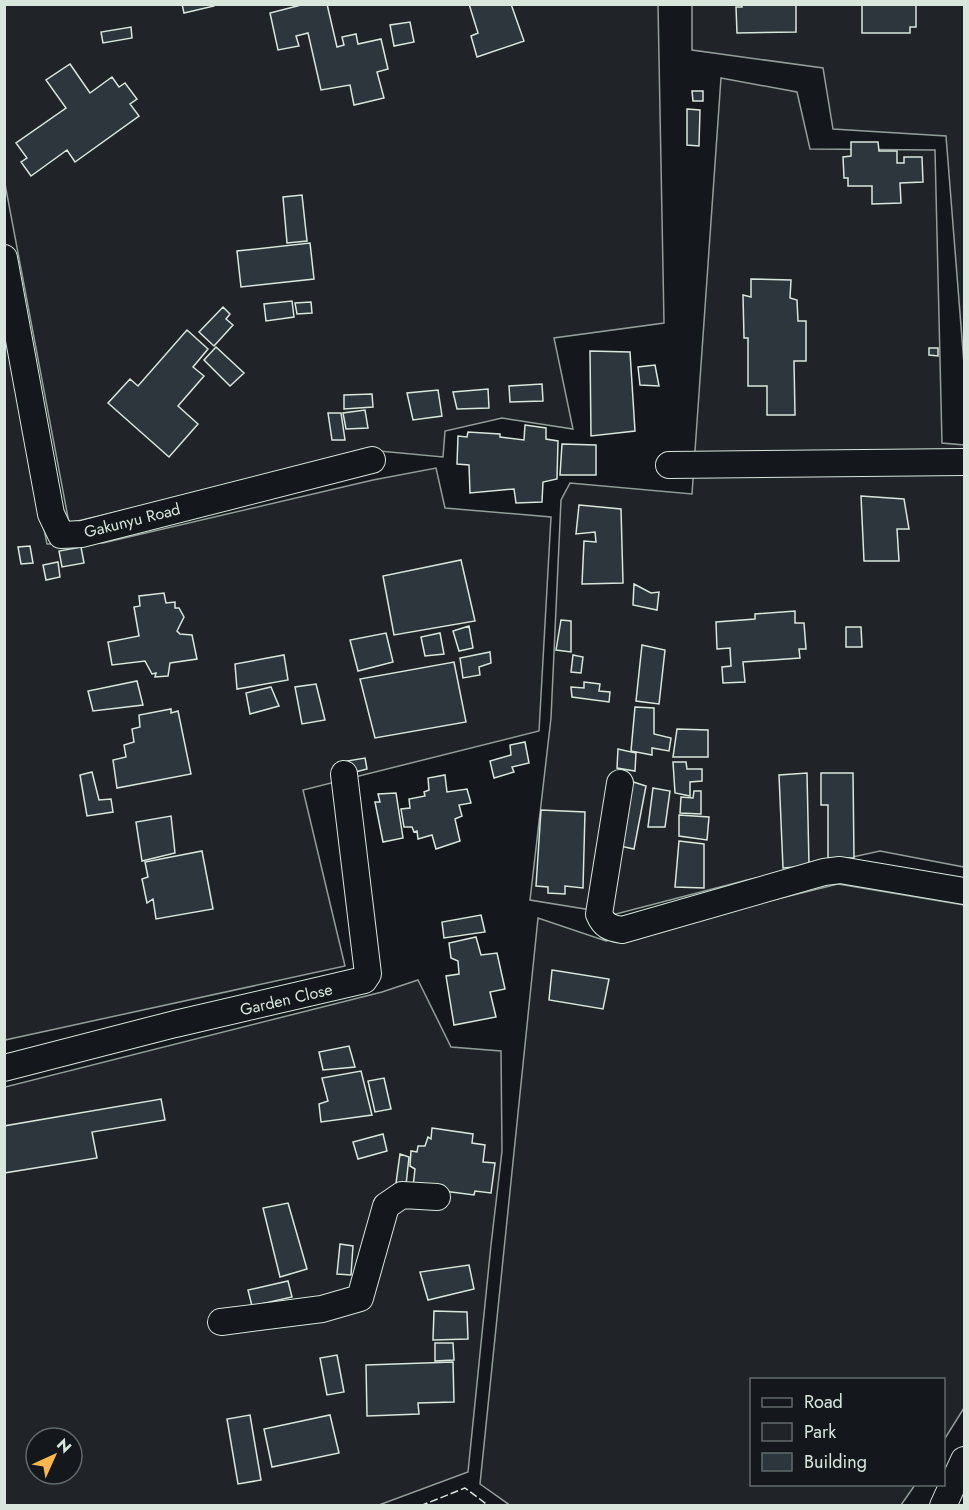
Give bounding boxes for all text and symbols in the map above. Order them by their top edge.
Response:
street label: Gakunyu Road [82,497,183,544]
street label: Garden Close [238,978,335,1021]
legend [750,1378,945,1486]
text: Road [804,1389,843,1415]
text: Park [804,1419,836,1445]
north arrow [24,1426,84,1486]
text: N [52,1433,77,1458]
text: Building [804,1449,867,1475]

